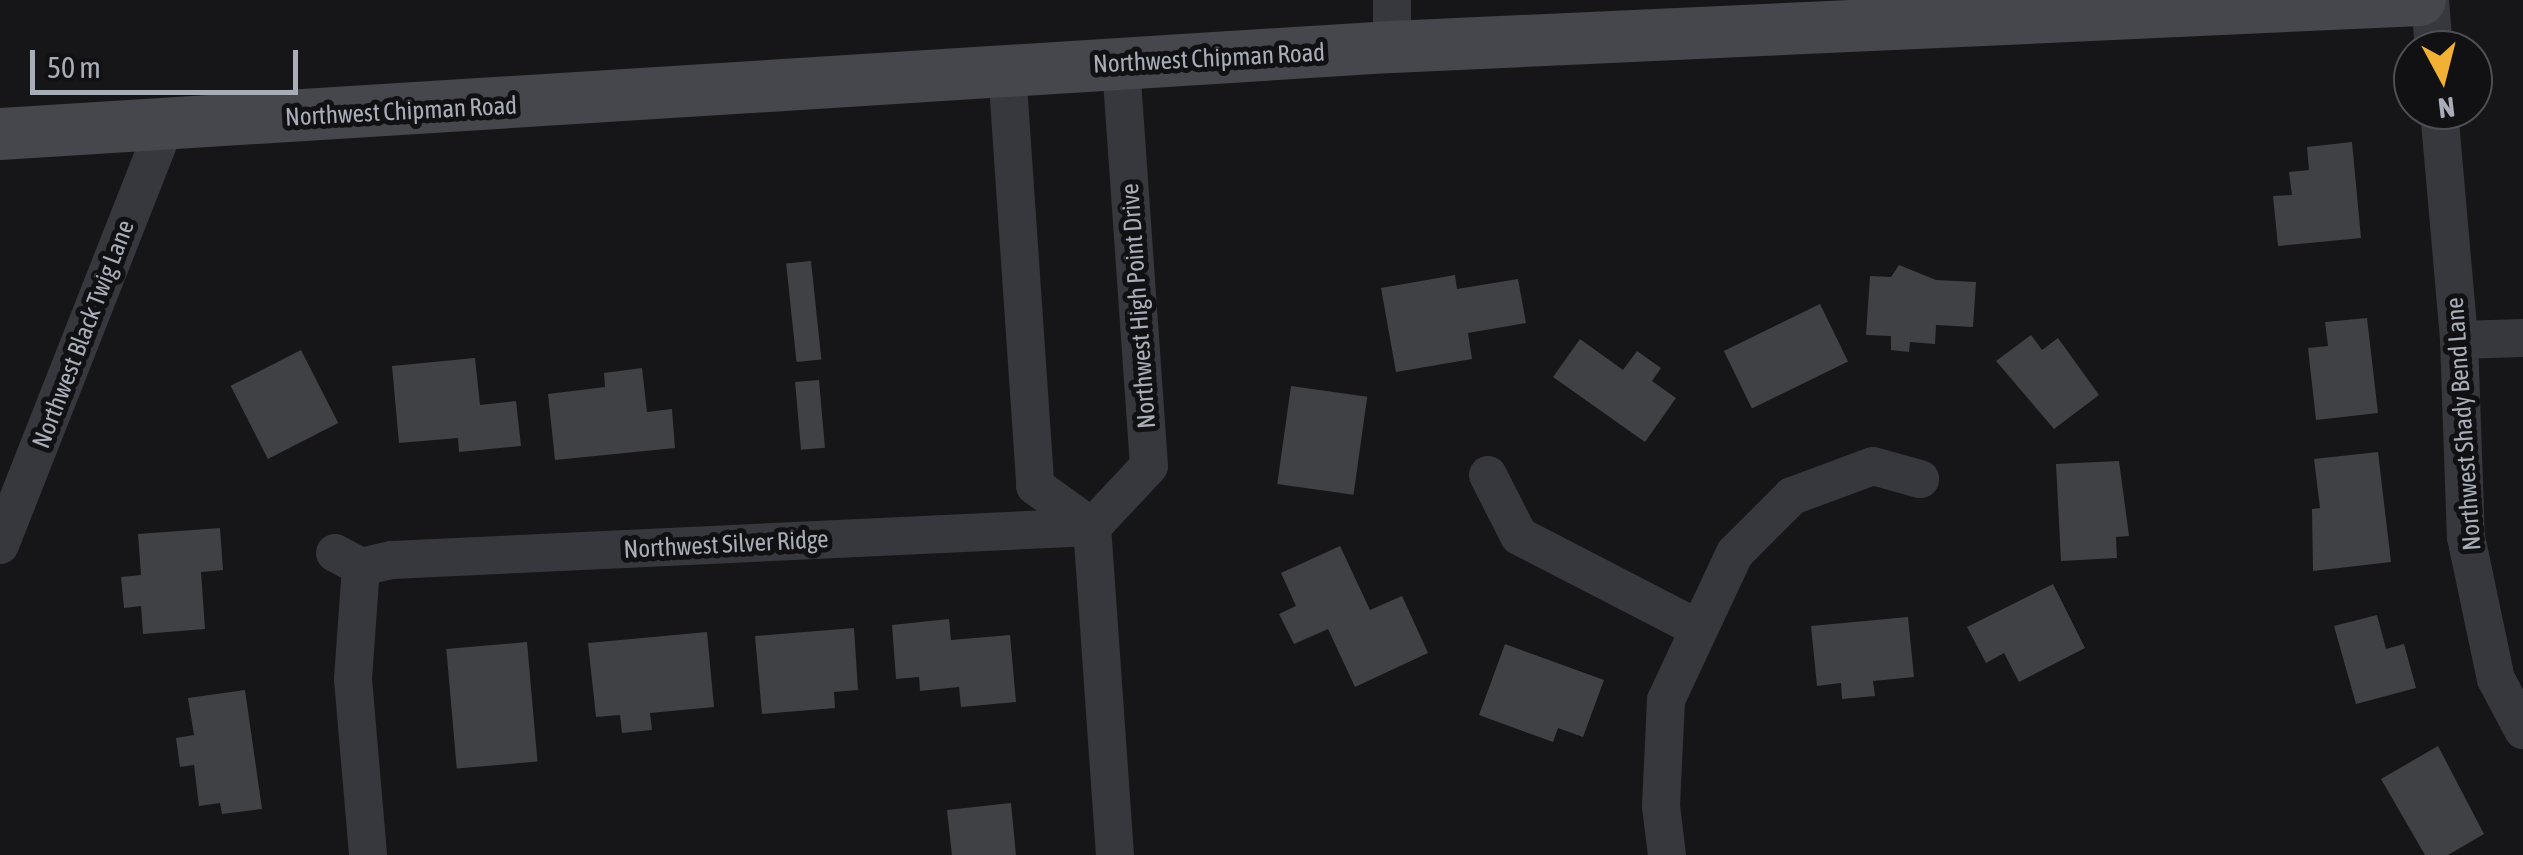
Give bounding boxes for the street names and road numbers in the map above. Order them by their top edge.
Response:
street label: Northwest Chipman Road [1092,37,1326,79]
street label: Northwest Chipman Road [284,90,518,132]
street label: Northwest High Point Drive [1114,182,1162,430]
street label: Northwest Black Twig Lane [26,216,140,452]
street label: Northwest Shady Bend Lane [2439,296,2487,552]
street label: Northwest Silver Ridge [623,524,829,564]

